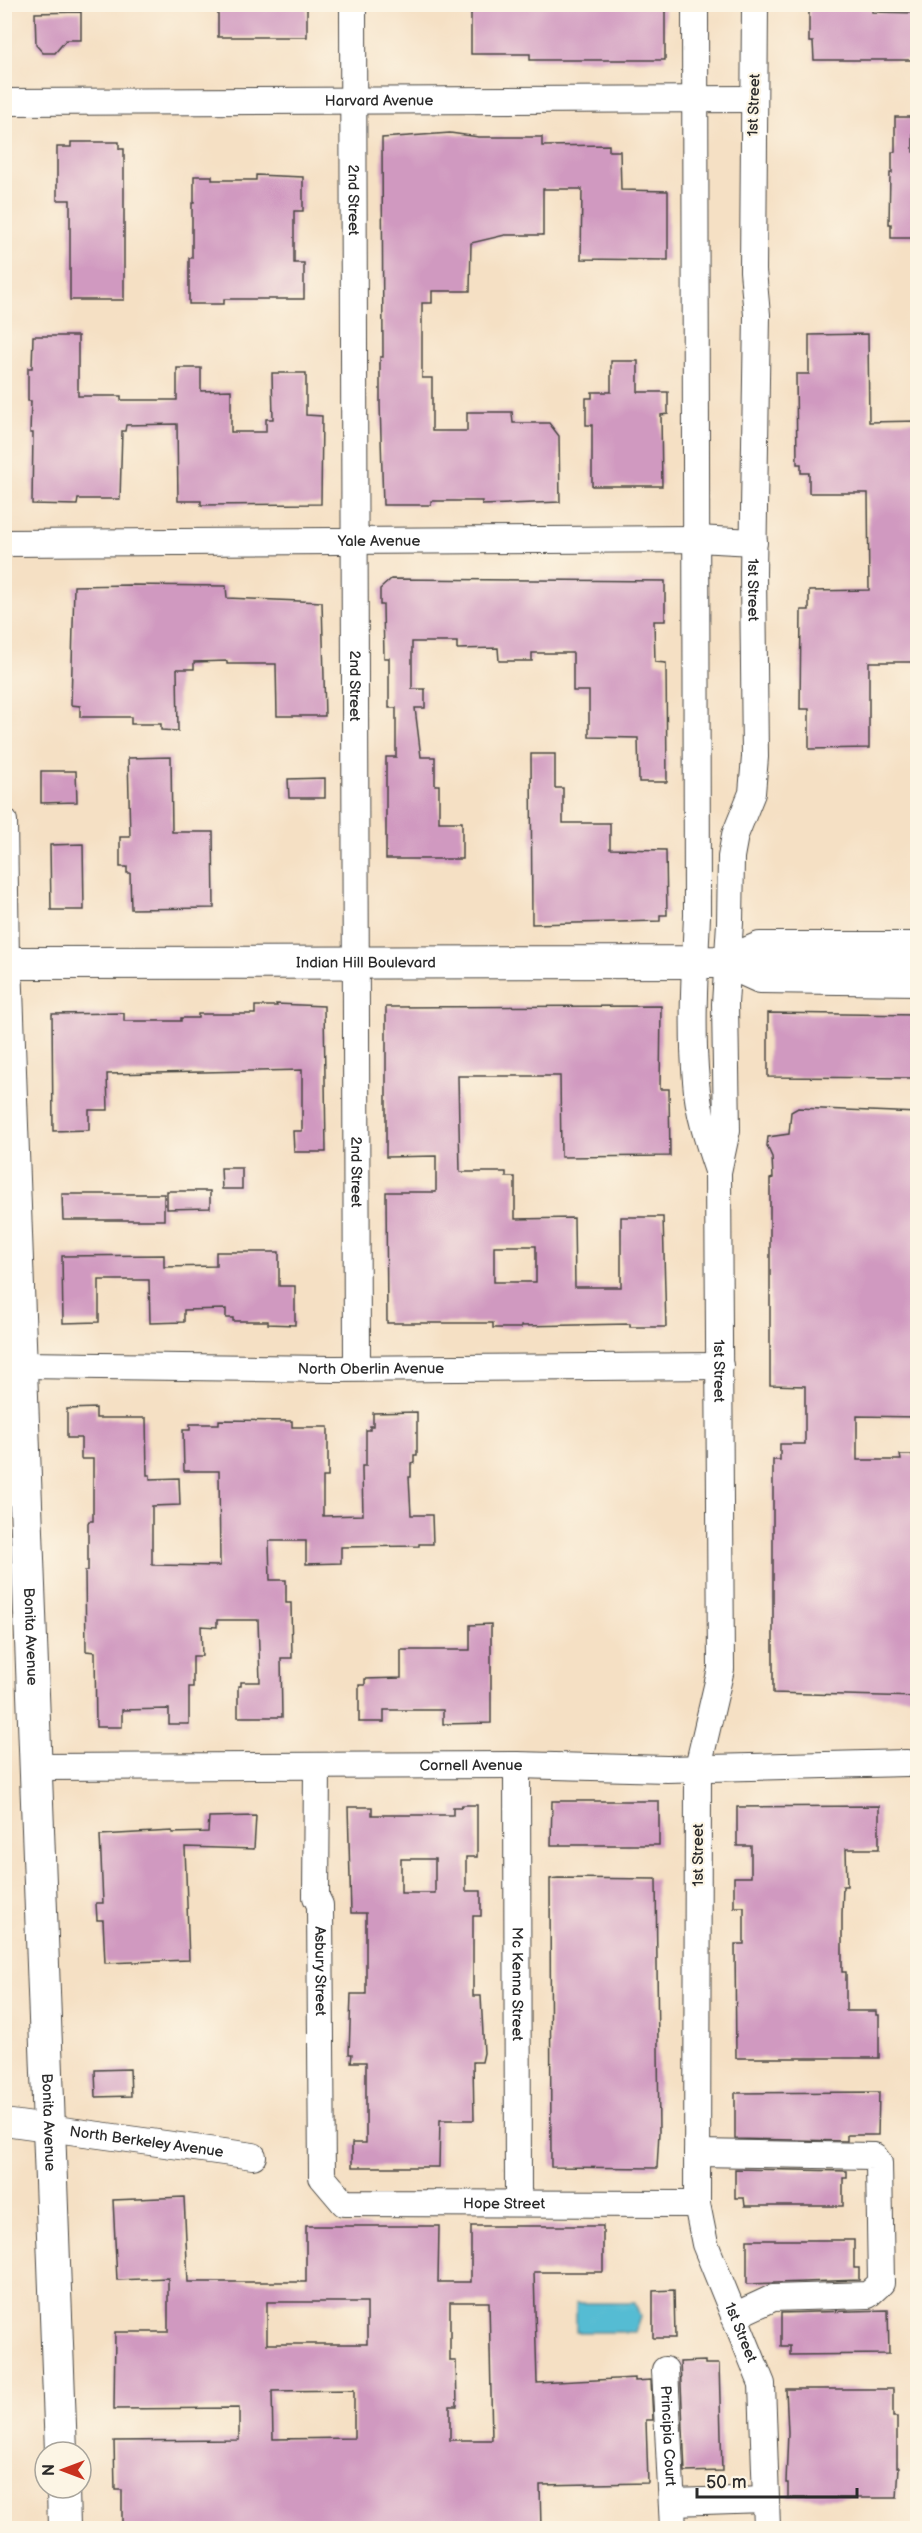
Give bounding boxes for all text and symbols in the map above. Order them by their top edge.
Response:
street label: 1st Street [743,73,765,137]
street label: Harvard Avenue [325,91,433,110]
street label: 2nd Street [344,165,363,236]
street label: Yale Avenue [337,531,420,551]
street label: 1st Street [743,558,763,622]
street label: 2nd Street [345,651,365,722]
street label: Indian Hill Boulevard [296,953,436,972]
street label: 2nd Street [347,1136,366,1208]
street label: 1st Street [710,1339,729,1403]
street label: North Oberlin Avenue [298,1359,444,1379]
street label: Bonita Avenue [20,1587,42,1686]
street label: Cornell Avenue [419,1755,523,1775]
street label: 1st Street [689,1823,708,1886]
street label: Asbury Street [311,1926,330,2016]
street label: Mc Kenna Street [508,1927,527,2041]
street label: Bonita Avenue [38,2073,60,2172]
street label: North Berkeley Avenue [68,2122,225,2161]
street label: Hope Street [463,2194,545,2213]
street label: 1st Street [720,2300,762,2365]
street label: Principia Court [656,2385,680,2487]
north arrow [33,2440,93,2500]
scale bar [697,2461,858,2499]
text: N [40,2464,59,2476]
text: 50 m [706,2472,747,2493]

